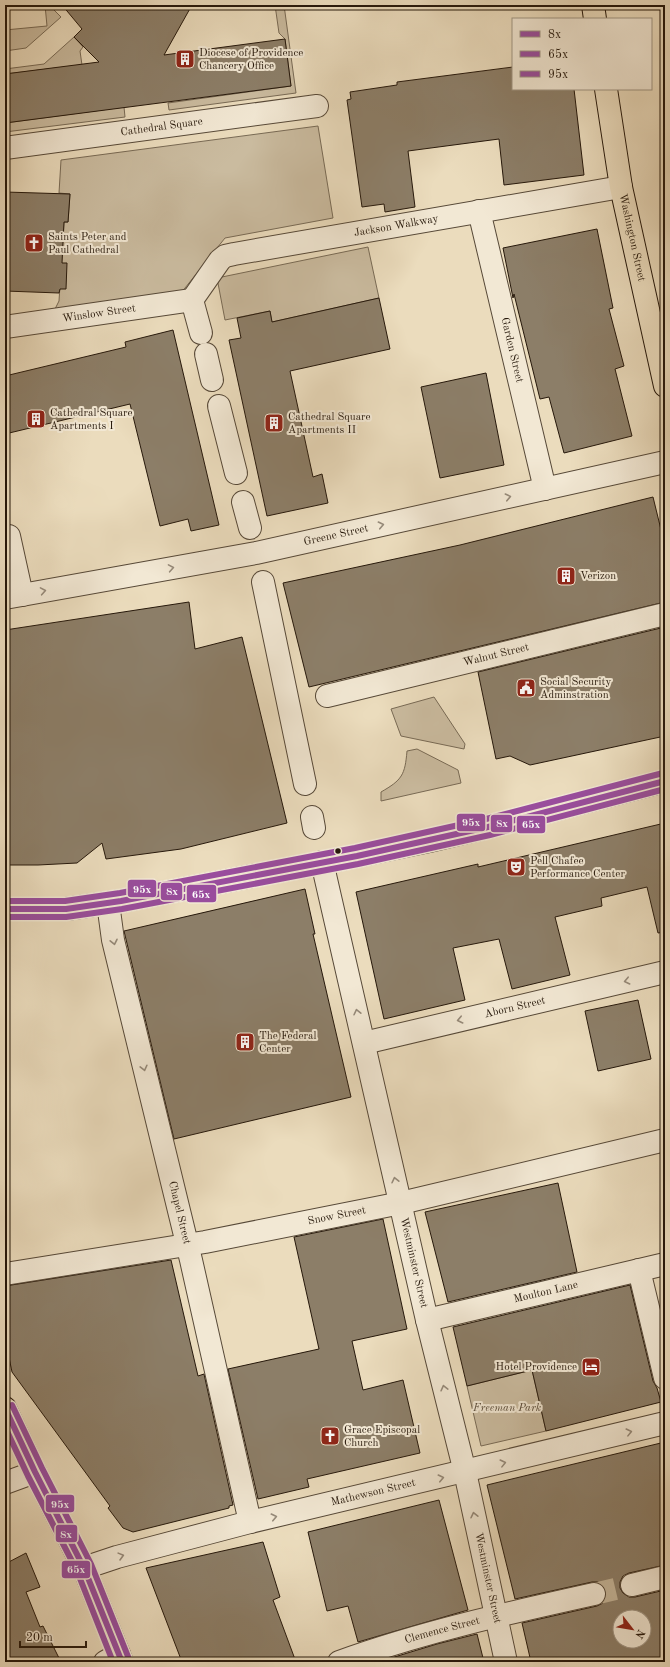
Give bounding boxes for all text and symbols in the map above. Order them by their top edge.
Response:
legend [512,18,652,90]
text: 8x [548,29,561,41]
building icon: Diocese of Providence Chancery Office [174,48,196,70]
place label: Diocese of Providence Chancery Office [199,48,303,72]
text: 65x [548,48,568,61]
text: 95x [548,68,568,81]
street label: Cathedral Square [120,116,203,138]
street label: Washington Street [617,193,647,283]
street label: Jackson Walkway [353,213,439,239]
church icon: Saints Peter and Paul Cathedral [23,232,45,254]
place label: Saints Peter and Paul Cathedral [48,232,127,256]
street label: Winslow Street [62,303,137,324]
street label: Garden Street [499,316,525,384]
building icon: Cathedral Square Apartments I [25,408,47,430]
place label: Cathedral Square Apartments I [50,408,133,432]
building icon: Cathedral Square Apartments II [263,412,285,434]
place label: Cathedral Square Apartments II [288,412,371,436]
one-way arrow [505,494,511,502]
one-way arrow [378,522,384,530]
street label: Greene Street [303,523,370,548]
one-way arrow [168,564,174,573]
building icon: Verizon [555,565,577,587]
place label: Verizon [580,571,616,582]
one-way arrow [40,588,47,596]
street label: Walnut Street [462,642,530,668]
public building icon: Social Security Adminstration [515,677,537,699]
place label: Social Security Adminstration [540,677,611,701]
line badge: 95x [456,813,486,832]
line badge: 8x [490,814,513,833]
line badge: 65x [516,815,546,834]
text: 95x [462,818,481,829]
text: 8x [496,819,508,830]
text: 65x [522,820,541,831]
unlabelled marker [333,846,343,856]
theatre icon: Pell Chafee Performance Center [505,856,527,878]
place label: Pell Chafee Performance Center [530,856,625,880]
line badge: 95x [127,879,157,898]
line badge: 8x [160,882,183,901]
line badge: 65x [186,884,217,903]
text: 95x [133,885,152,896]
text: 8x [166,887,178,898]
text: 65x [192,890,211,901]
one-way arrow [109,938,117,945]
one-way arrow [624,976,630,984]
street label: Aborn Street [483,995,547,1020]
one-way arrow [353,1009,361,1015]
one-way arrow [456,1016,463,1024]
building icon: The Federal Center [234,1031,256,1053]
place label: The Federal Center [259,1031,316,1055]
one-way arrow [140,1065,148,1071]
one-way arrow [392,1176,400,1183]
street label: Chapel Street [166,1180,193,1246]
street label: Snow Street [307,1205,367,1227]
street label: Westminster Street [398,1216,430,1309]
street label: Moulton Lane [512,1279,579,1305]
hotel icon: Hotel Providence [580,1356,602,1378]
place label: Hotel Providence [496,1362,577,1373]
one-way arrow [440,1385,448,1391]
park label: Freeman Park [472,1403,542,1414]
church icon: Grace Episcopal Church [319,1425,341,1447]
place label: Grace Episcopal Church [344,1425,420,1449]
one-way arrow [625,1428,632,1437]
one-way arrow [499,1459,506,1467]
one-way arrow [438,1474,444,1482]
street label: Mathewson Street [330,1477,417,1508]
line badge: 95x [45,1494,75,1513]
text: 95x [51,1500,70,1511]
one-way arrow [470,1511,478,1518]
one-way arrow [271,1514,277,1522]
line badge: 8x [55,1524,78,1543]
text: 8x [60,1530,72,1541]
street label: Westminster Street [473,1532,503,1625]
one-way arrow [117,1552,124,1561]
line badge: 65x [61,1560,91,1579]
text: 65x [67,1565,86,1576]
north arrow [612,1609,652,1649]
street label: Clemence Street [403,1615,481,1646]
scale bar [20,1623,86,1649]
text: N [632,1627,646,1640]
text: 20 m [26,1632,53,1644]

